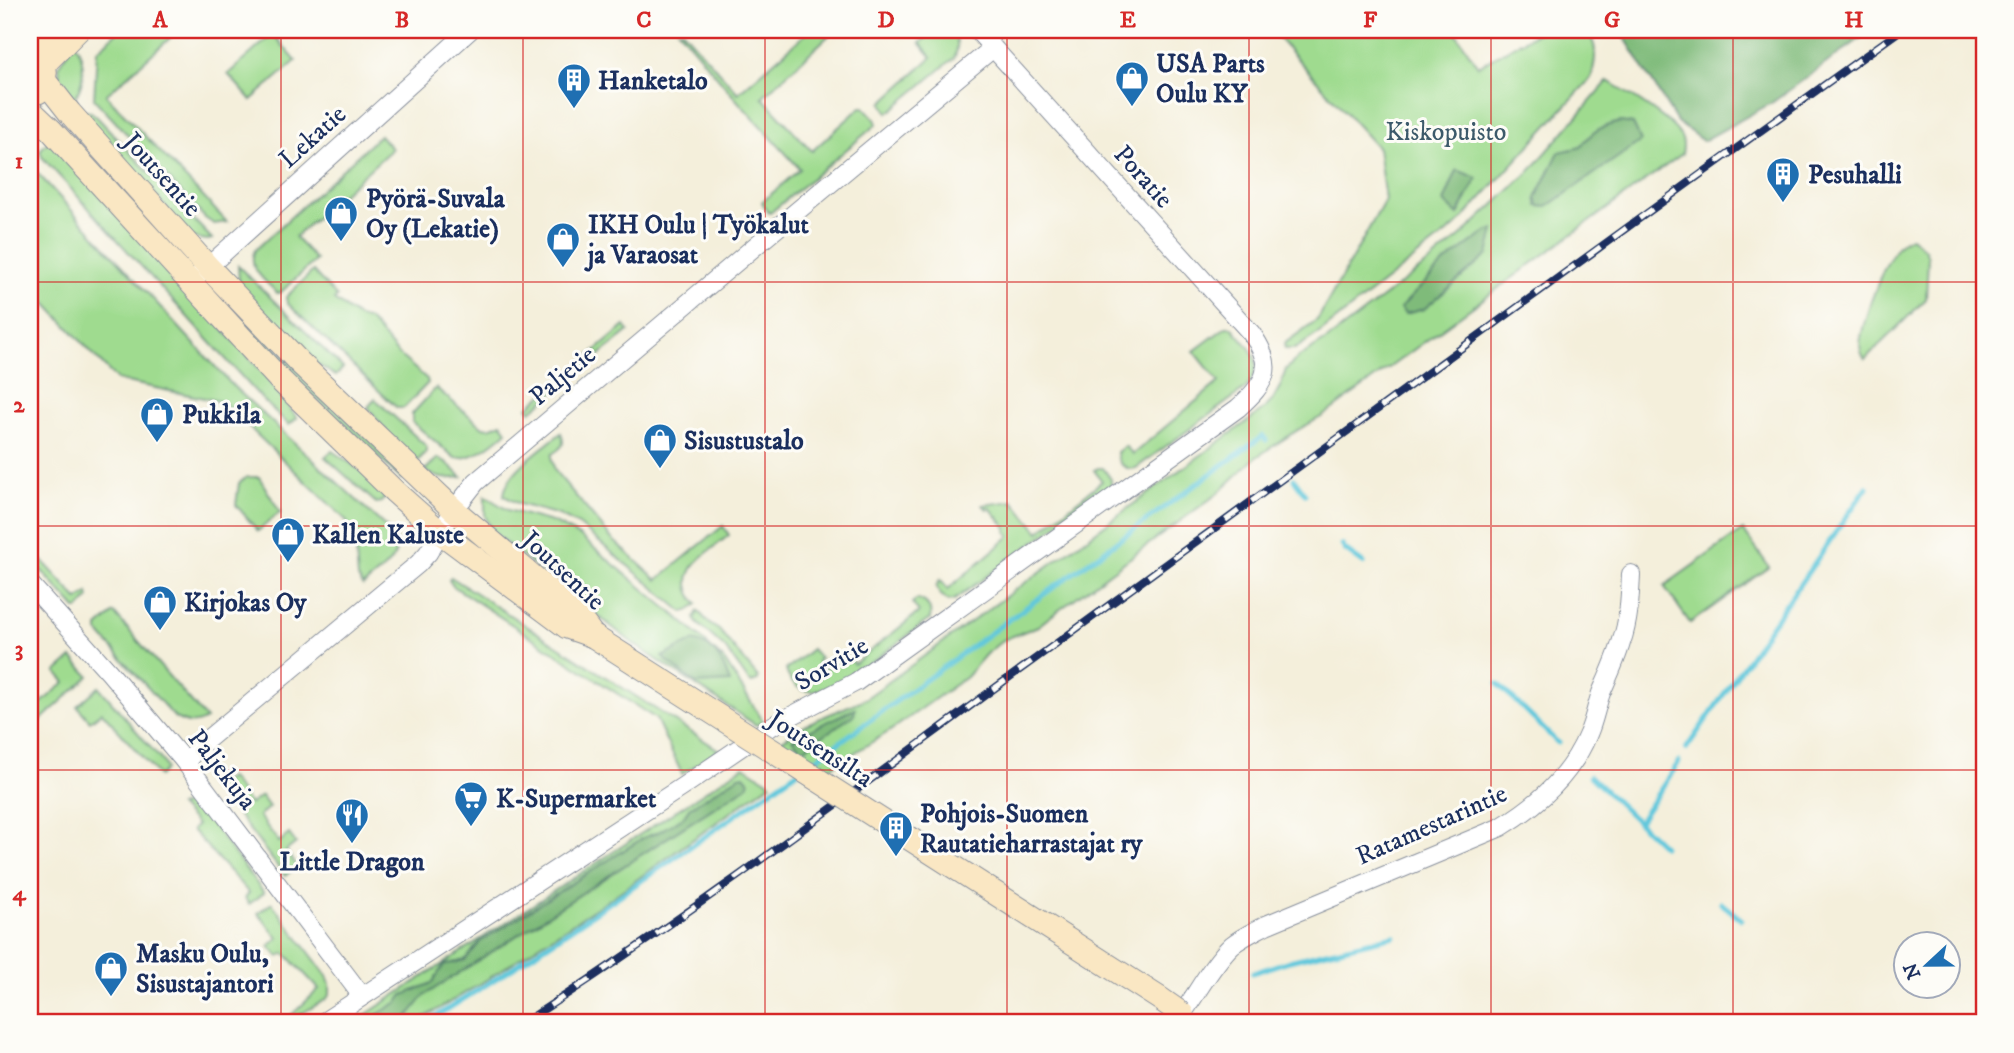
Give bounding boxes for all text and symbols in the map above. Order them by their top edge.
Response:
text: A [152,6,169,35]
text: B [395,6,409,35]
text: C [636,6,652,35]
text: D [877,6,895,35]
text: E [1120,6,1136,35]
text: F [1363,6,1378,35]
text: G [1604,6,1620,35]
text: H [1844,6,1864,35]
place label: USA Parts Oulu KY [1156,48,1265,111]
shop icon: USA Parts Oulu KY [1113,59,1151,108]
building icon: Hanketalo [555,61,593,110]
place label: Hanketalo [598,65,708,98]
street label: Lekatie [273,98,353,176]
park label: Kiskopuisto [1386,116,1506,149]
street label: Joutsentie [114,125,208,224]
street label: Poratie [1106,139,1180,215]
text: 1 [15,147,23,176]
building icon: Pesuhalli [1764,155,1802,204]
place label: Pesuhalli [1808,159,1902,192]
place label: Pyörä-Suvala Oy (Lekatie) [366,183,506,246]
shop icon: Pyörä-Suvala Oy (Lekatie) [322,194,360,243]
place label: IKH Oulu | Työkalut ja Varaosat [584,209,810,272]
shop icon: IKH Oulu | Työkalut ja Varaosat [544,220,582,269]
street label: Paljetie [523,339,603,413]
text: 2 [13,391,25,420]
shop icon: Pukkila [138,395,176,444]
place label: Pukkila [182,399,262,432]
shop icon: Sisustustalo [641,421,679,470]
place label: Sisustustalo [684,425,804,458]
shop icon: Kallen Kaluste [269,515,307,564]
place label: Kallen Kaluste [312,519,464,552]
street label: Joutsentie [513,523,612,618]
shop icon: Kirjokas Oy [141,583,179,632]
place label: Kirjokas Oy [184,587,307,620]
street label: Sorvitie [789,630,875,699]
text: 3 [15,635,23,664]
street label: Joutsensilta [760,702,879,795]
street label: Paljekuja [180,723,264,817]
street label: Ratamestarintie [1351,777,1512,873]
supermarket icon: K-Supermarket [452,779,490,828]
place label: K-Supermarket [496,783,657,816]
restaurant icon: Little Dragon [333,796,371,845]
place label: Pohjois-Suomen Rautatieharrastajat ry [920,798,1143,861]
building icon: Pohjois-Suomen Rautatieharrastajat ry [877,809,915,858]
place label: Little Dragon [279,846,425,879]
text: 4 [12,879,27,908]
north arrow [1892,930,1962,1000]
place label: Masku Oulu, Sisustajantori [136,938,274,1001]
shop icon: Masku Oulu, Sisustajantori [92,949,130,998]
text: N [1899,959,1926,982]

